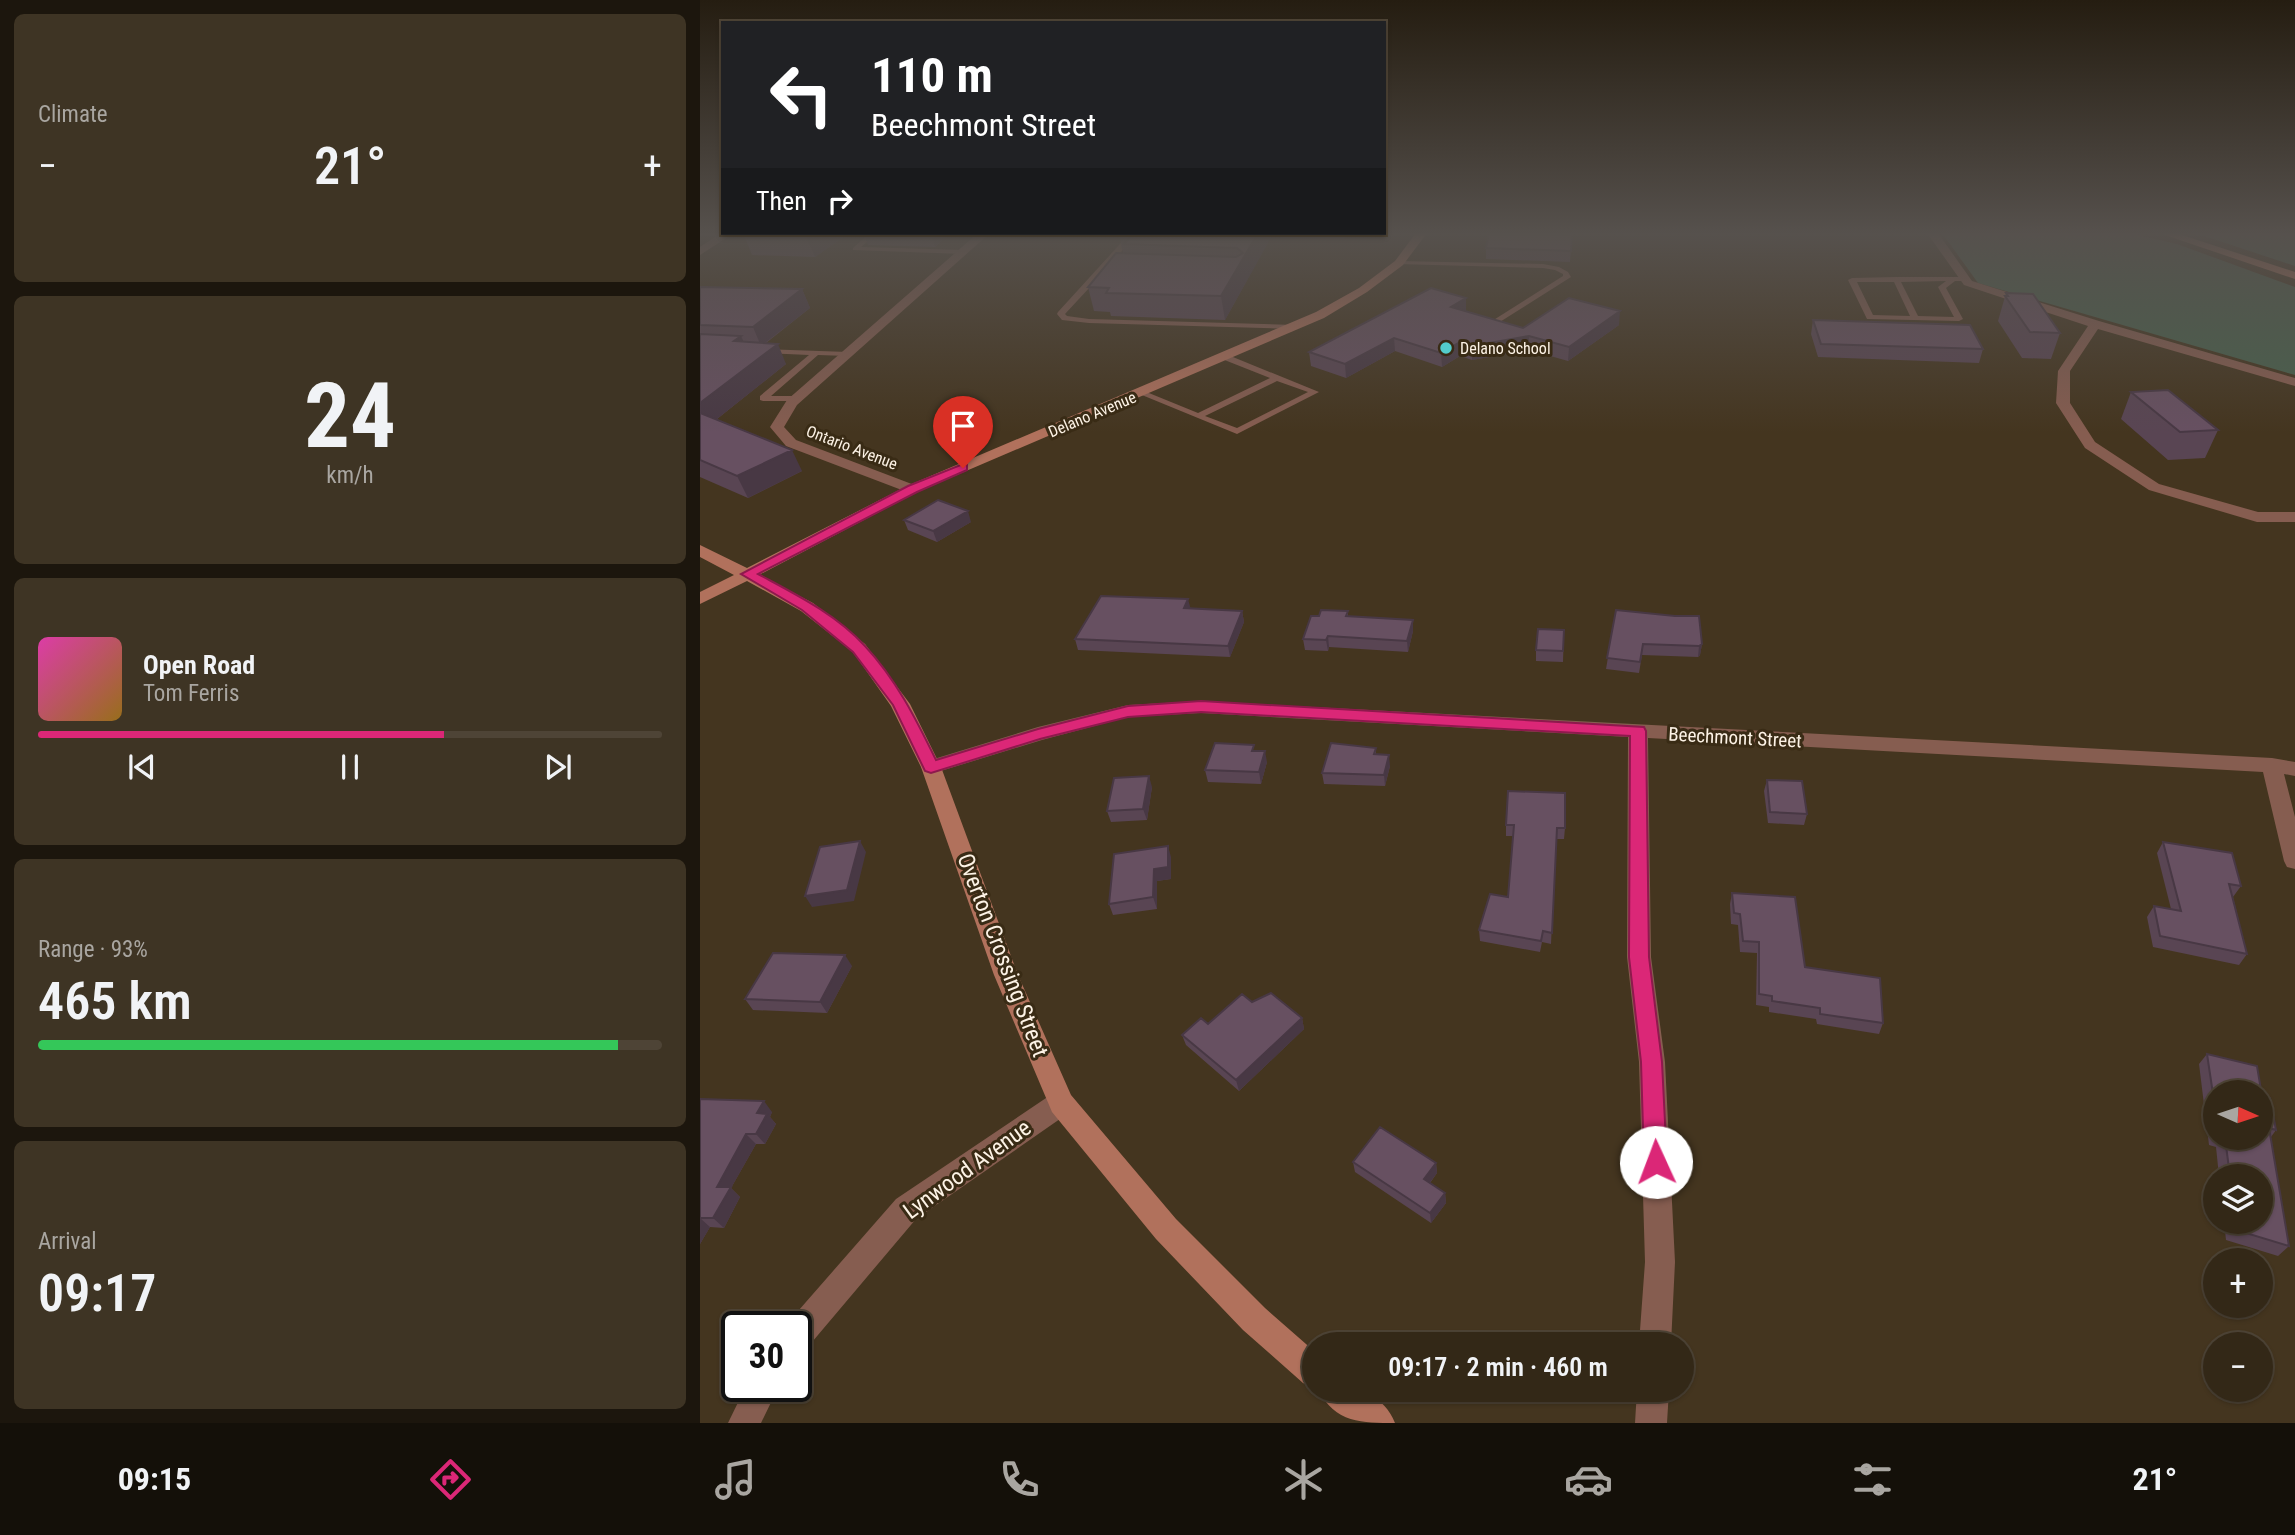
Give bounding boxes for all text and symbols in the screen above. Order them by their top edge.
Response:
text: 110 m [871,47,993,104]
icon: left [756,49,847,140]
text: Climate [38,101,108,128]
text: Beechmont Street [871,106,1096,144]
text: 21° [314,136,386,197]
text: − [38,144,57,188]
text: + [643,144,662,188]
icon: right [821,182,859,220]
text: Then [756,186,807,216]
place label: Delano School [1460,339,1551,358]
marker: Delano School [1438,340,1454,356]
text: 24 [304,363,396,469]
street label: Delano Avenue [1045,387,1139,441]
pin [933,396,993,468]
icon: arrive [944,407,982,445]
street label: Ontario Avenue [804,421,900,474]
text: km/h [326,462,374,489]
text: Open Road [143,650,255,680]
text: Tom Ferris [143,680,239,707]
street label: Beechmont Street [1668,723,1802,752]
icon: previous [123,748,161,786]
icon: pause [331,748,369,786]
icon: next [539,748,577,786]
street label: Overton Crossing Street [951,850,1054,1061]
text: Range · 93% [38,936,148,963]
text: 465 km [38,971,192,1032]
north arrow [2203,1080,2273,1150]
map controls [2203,1080,2273,1402]
street label: Lynwood Avenue [898,1114,1036,1225]
position arrow [1619,1125,1693,1199]
button: layers [2203,1164,2273,1234]
text: Arrival [38,1228,97,1255]
button: + [2203,1248,2273,1318]
text: 09:17 [38,1263,156,1324]
speed limit sign: 30 [721,1311,812,1402]
button: − [2203,1332,2273,1402]
text: 09:17 · 2 min · 460 m [1388,1352,1608,1382]
icon: directions [426,1455,475,1504]
icon: music [711,1455,760,1504]
icon: phone [995,1455,1044,1504]
icon: climate [1279,1455,1328,1504]
icon: car [1564,1455,1613,1504]
icon: filters [1848,1455,1897,1504]
text: 09:15 [118,1460,191,1498]
text: 21° [2133,1460,2177,1498]

